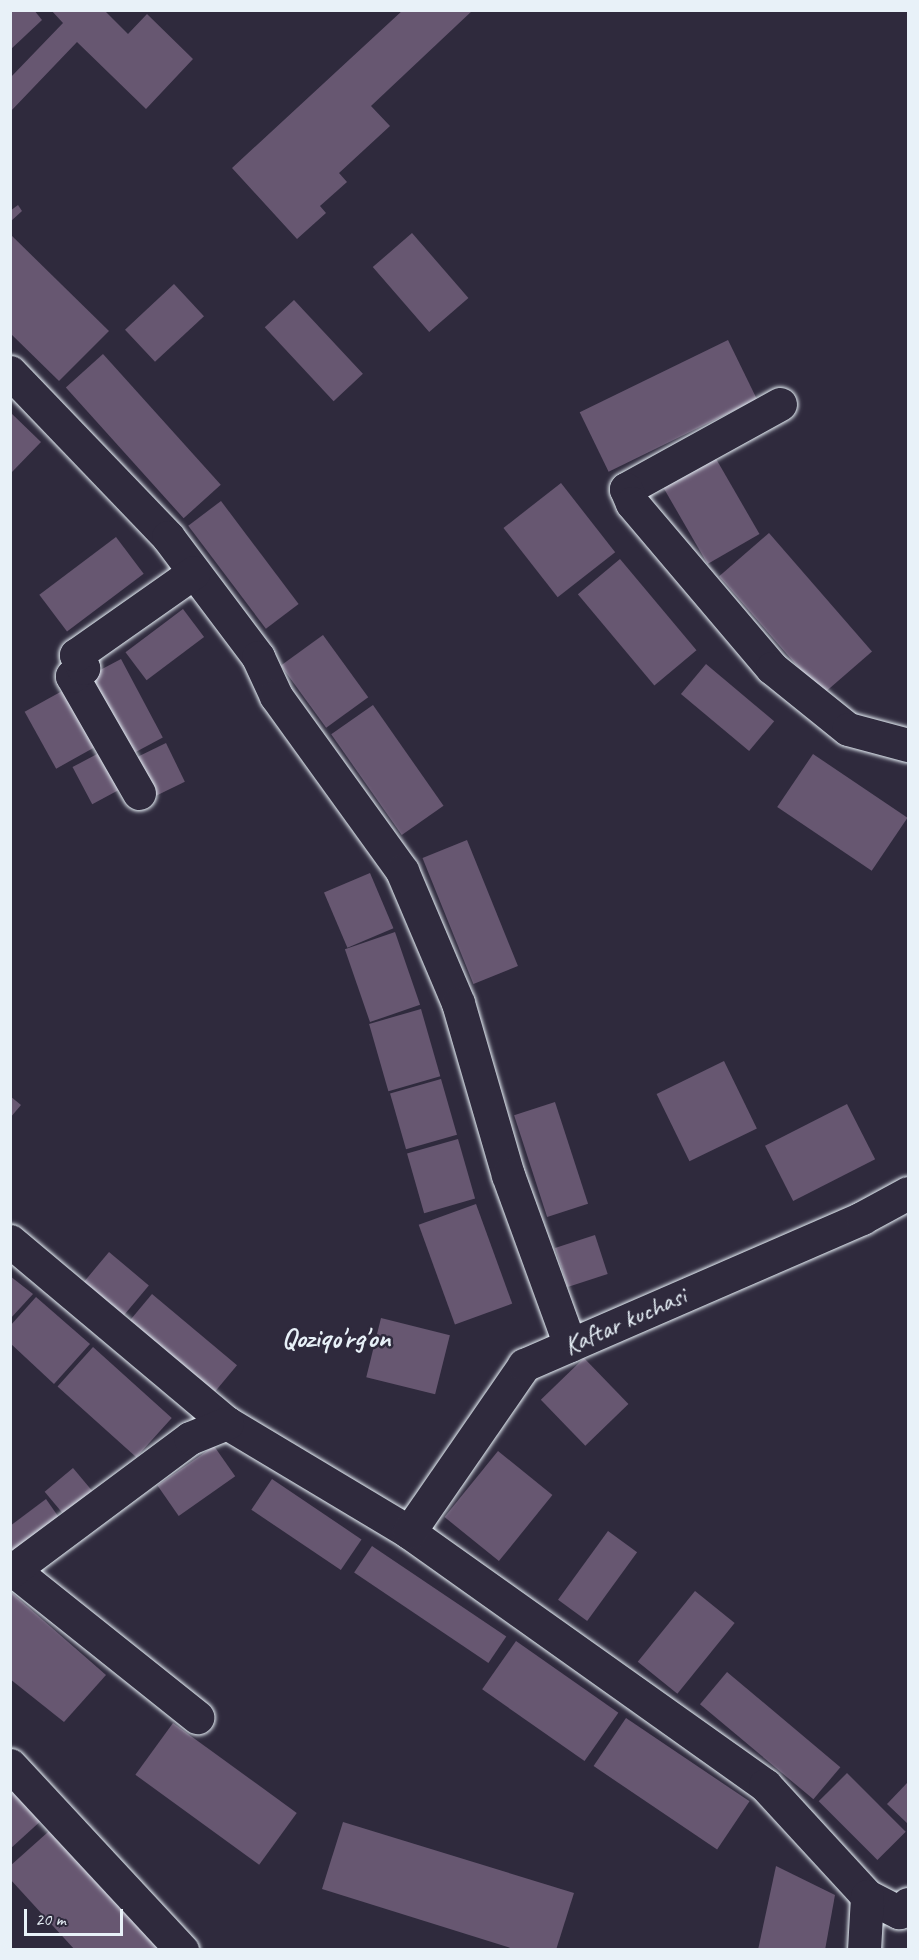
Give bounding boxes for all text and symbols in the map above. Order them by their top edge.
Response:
street label: Kaftar kuchasi [560,1281,690,1361]
district label: Qoziqo'rg'on [282,1321,390,1355]
scale bar [27,1897,126,1935]
text: 20 m [35,1908,66,1930]

